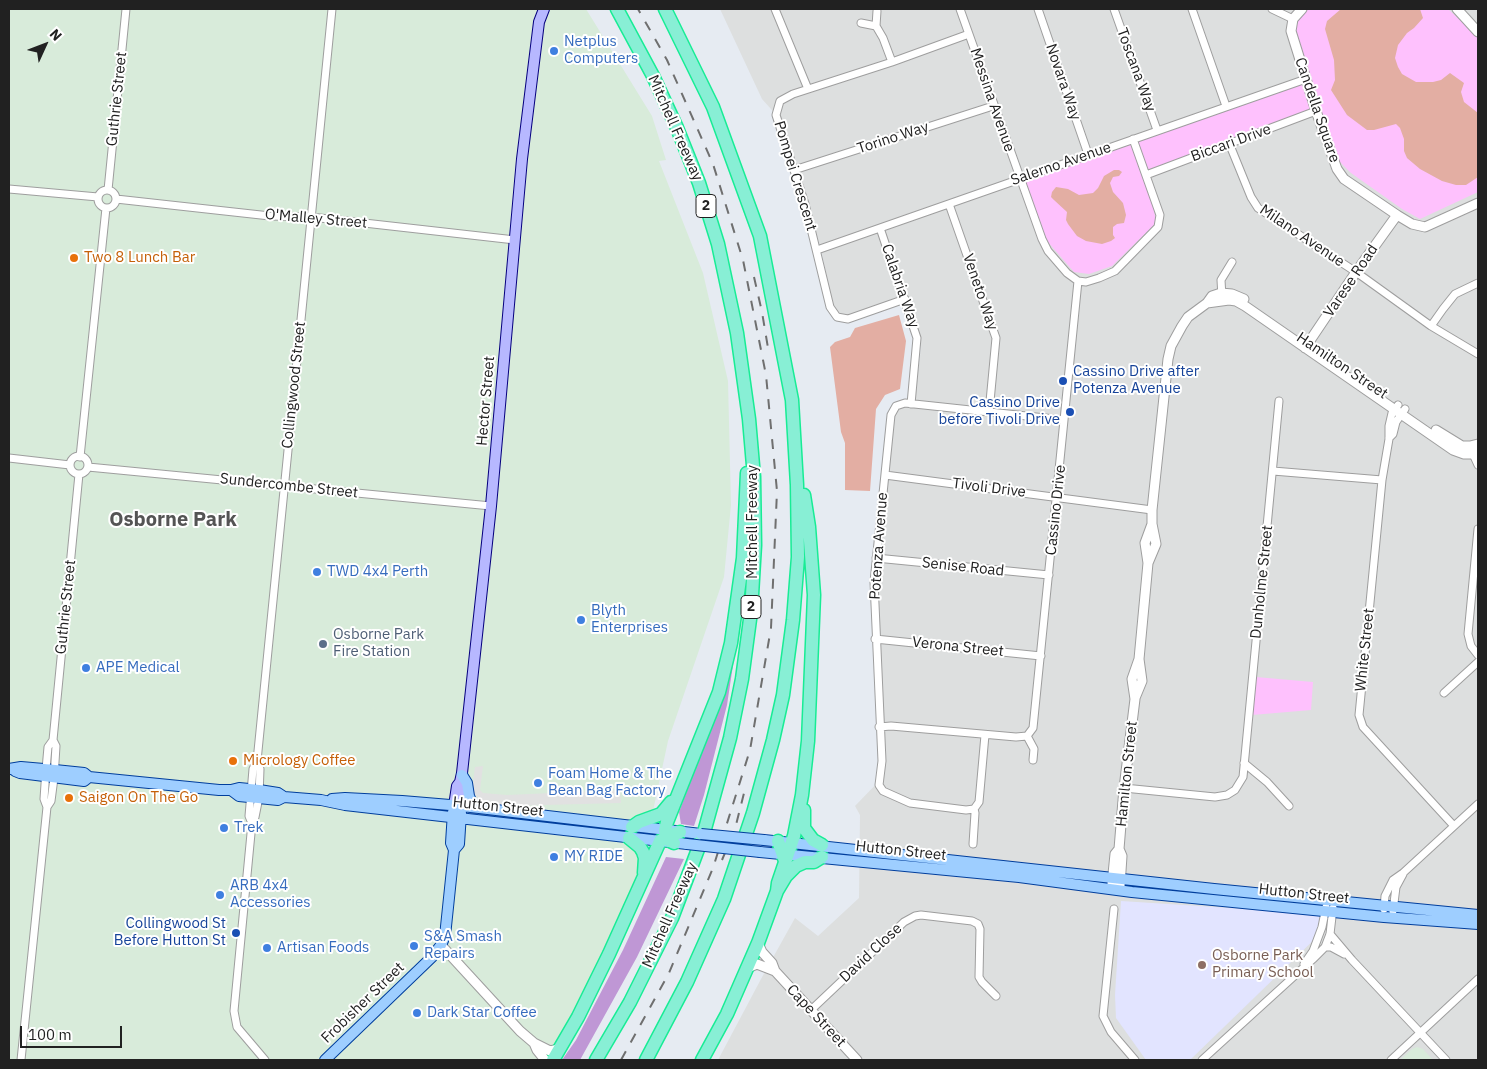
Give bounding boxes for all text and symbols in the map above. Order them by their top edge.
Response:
north arrow [20,20,70,70]
text: N [46,25,66,45]
street label: Toscana Way [1113,26,1159,114]
place label: Netplus Computers [564,33,638,68]
street label: Novara Way [1042,41,1084,123]
marker: Netplus Computers [548,45,560,57]
street label: Messina Avenue [966,46,1018,154]
street label: Guthrie Street [103,51,131,147]
street label: Candella Square [1291,55,1343,165]
street label: Mitchell Freeway [644,72,706,184]
street label: Torino Way [855,118,931,158]
street label: Pompei Crescent [770,119,820,233]
street label: Biccari Drive [1188,120,1274,166]
street label: Salerno Avenue [1008,138,1114,190]
road number: 2 [696,195,716,218]
street label: Milano Avenue [1256,201,1348,271]
street label: O'Malley Street [264,206,368,232]
street label: Varese Road [1320,241,1382,321]
street label: Calabria Way [877,242,923,330]
place label: Two 8 Lunch Bar [84,249,195,267]
marker: Two 8 Lunch Bar [68,252,80,264]
street label: Veneto Way [959,252,1001,332]
street label: Collingwood Street [278,321,310,449]
street label: Hamilton Street [1293,329,1391,403]
street label: Hector Street [473,355,499,447]
place label: Cassino Drive after Potenza Avenue [1073,363,1199,398]
marker: Cassino Drive after Potenza Avenue [1057,375,1069,387]
place label: Cassino Drive before Tivoli Drive [938,394,1060,429]
marker: Cassino Drive before Tivoli Drive [1064,406,1076,418]
street label: Cassino Drive [1042,464,1070,556]
street label: Mitchell Freeway [744,465,762,579]
street label: Sundercombe Street [219,470,359,502]
street label: Tivoli Drive [951,475,1027,501]
street label: Potenza Avenue [866,492,892,600]
district label: Osborne Park [109,508,237,532]
street label: Dunholme Street [1247,524,1277,640]
street label: Senise Road [921,554,1005,580]
street label: Guthrie Street [52,559,80,655]
place label: TWD 4x4 Perth [327,563,428,581]
marker: TWD 4x4 Perth [311,566,323,578]
road number: 2 [741,596,761,618]
place label: Blyth Enterprises [591,602,668,637]
street label: White Street [1352,607,1378,693]
marker: Blyth Enterprises [575,614,587,626]
place label: Osborne Park Fire Station [333,626,424,661]
street label: Verona Street [911,633,1005,661]
marker: Osborne Park Fire Station [317,638,329,650]
place label: APE Medical [96,659,179,677]
marker: APE Medical [80,662,92,674]
street label: Hamilton Street [1112,720,1142,828]
place label: Micrology Coffee [243,752,356,770]
marker: Micrology Coffee [227,755,239,767]
place label: Foam Home & The Bean Bag Factory [548,765,672,800]
marker: Foam Home & The Bean Bag Factory [532,777,544,789]
place label: Saigon On The Go [79,789,198,807]
marker: Saigon On The Go [63,792,75,804]
street label: Hutton Street [452,793,544,821]
place label: Trek [234,819,263,837]
marker: Trek [218,822,230,834]
street label: Hutton Street [855,837,947,865]
place label: MY RIDE [564,848,623,866]
marker: MY RIDE [548,851,560,863]
street label: Mitchell Freeway [639,859,701,971]
place label: ARB 4x4 Accessories [230,877,310,912]
street label: Hutton Street [1258,880,1350,908]
marker: ARB 4x4 Accessories [214,889,226,901]
place label: Collingwood St Before Hutton St [114,915,226,950]
street label: David Close [836,920,906,986]
marker: Collingwood St Before Hutton St [230,927,242,939]
place label: S&A Smash Repairs [424,928,502,963]
place label: Artisan Foods [277,939,369,957]
marker: S&A Smash Repairs [408,940,420,952]
marker: Artisan Foods [261,942,273,954]
place label: Osborne Park Primary School [1212,947,1314,982]
street label: Frobisher Street [318,959,408,1047]
marker: Osborne Park Primary School [1196,959,1208,971]
street label: Cape Street [782,981,850,1051]
place label: Dark Star Coffee [427,1004,537,1022]
marker: Dark Star Coffee [411,1007,423,1019]
scale bar [22,1016,125,1048]
text: 100 m [28,1025,72,1044]

